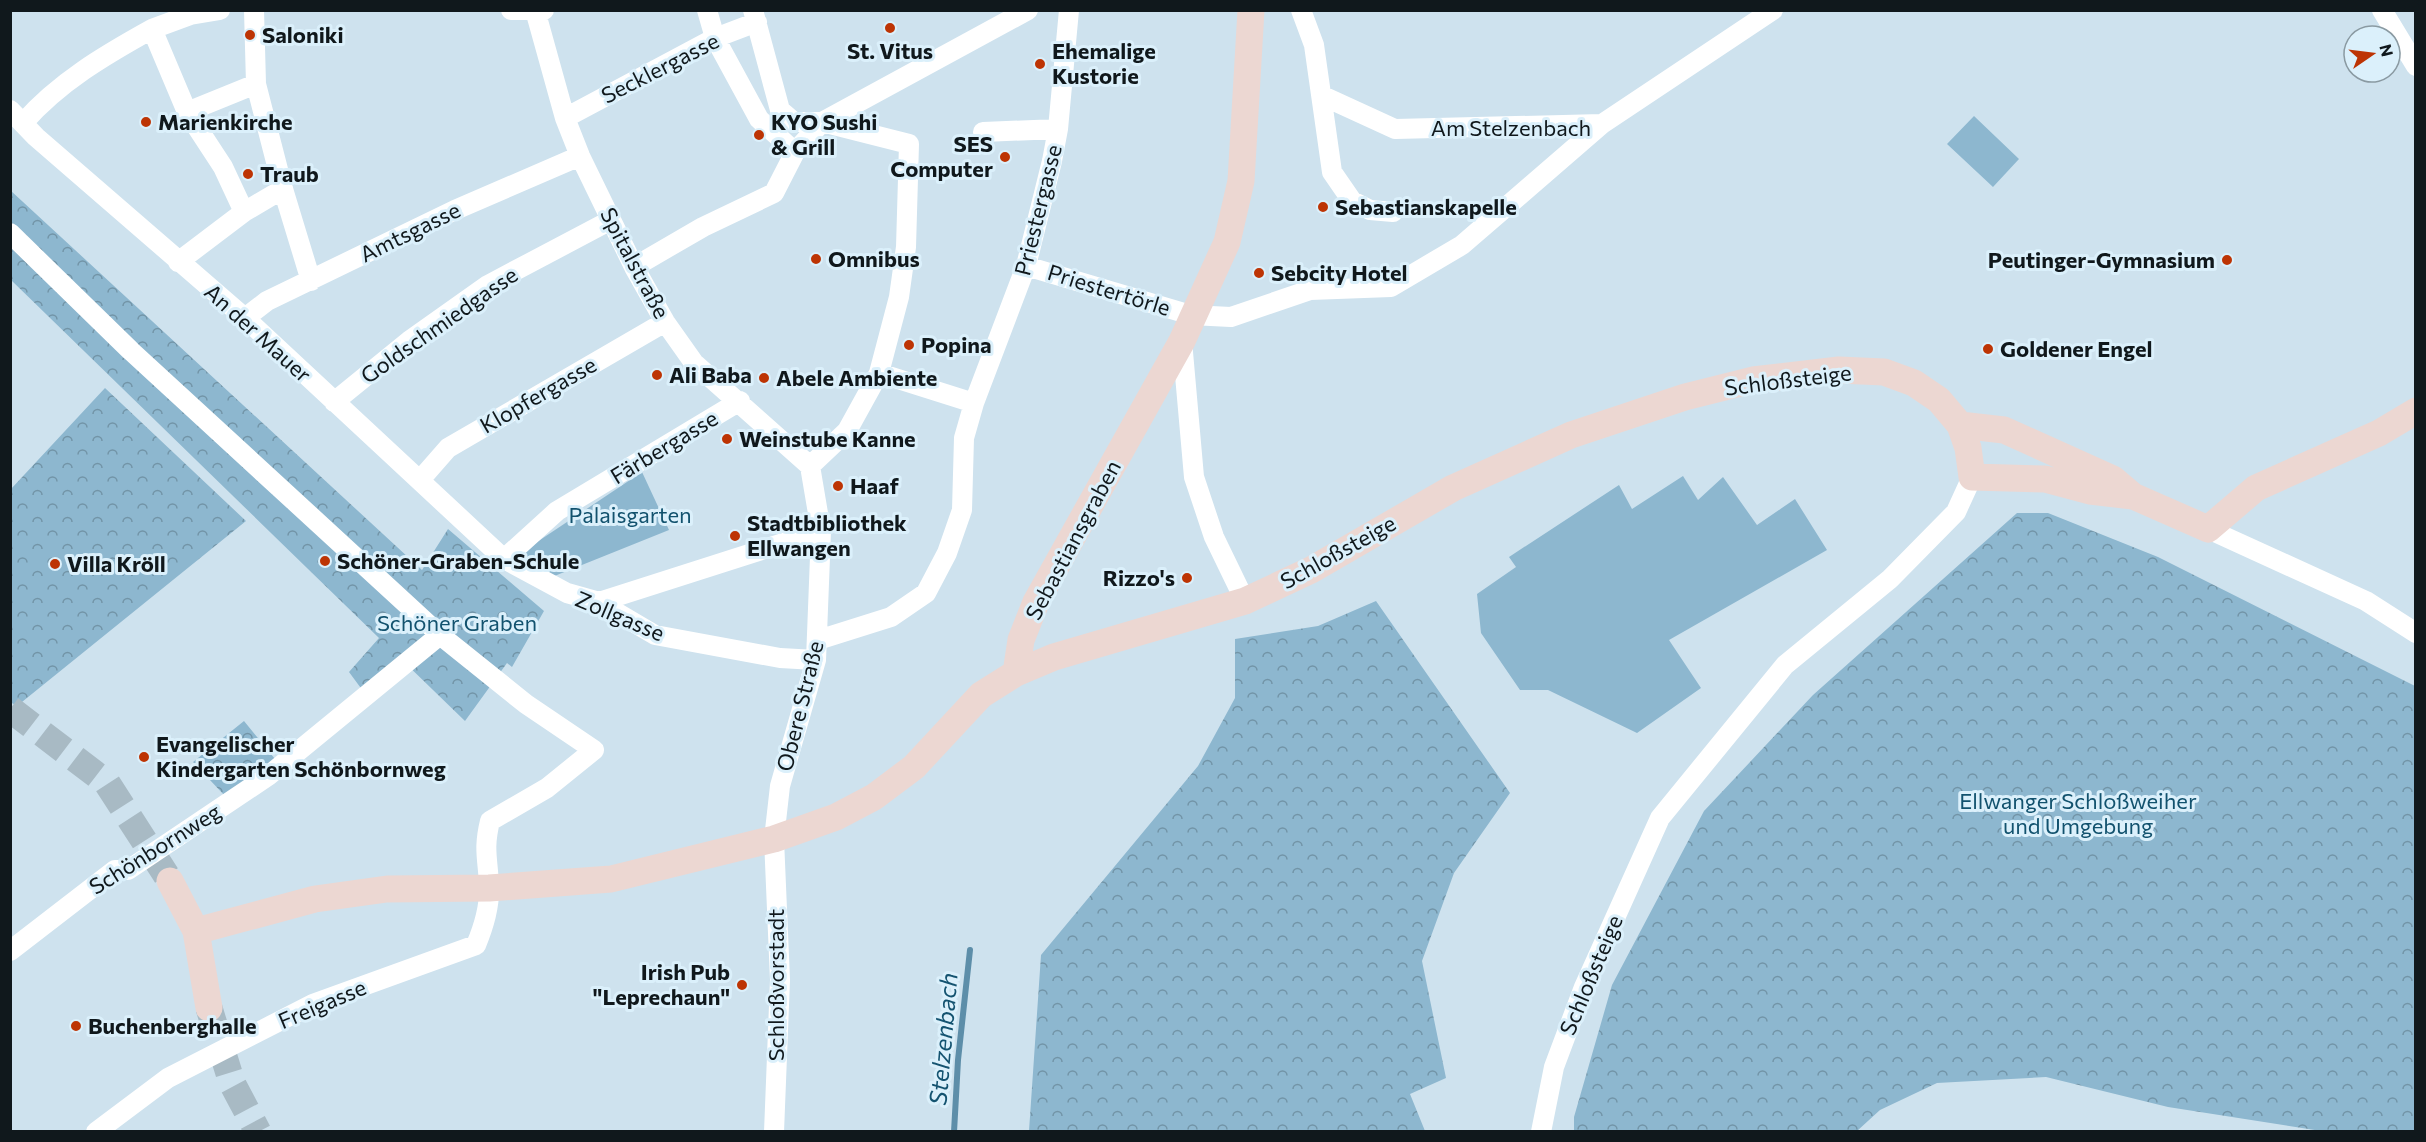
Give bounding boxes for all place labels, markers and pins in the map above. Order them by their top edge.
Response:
place label: Saloniki [262,21,344,48]
marker: St. Vitus [883,21,897,35]
marker: Saloniki [243,28,257,42]
place label: St. Vitus [847,37,933,64]
place label: Ehemalige Kustorie [1052,37,1156,89]
marker: Ehemalige Kustorie [1033,57,1047,71]
place label: Marienkirche [158,108,293,135]
place label: KYO Sushi & Grill [771,108,877,160]
marker: Marienkirche [139,115,153,129]
marker: KYO Sushi & Grill [752,128,766,142]
place label: SES Computer [890,130,993,182]
marker: SES Computer [998,150,1012,164]
place label: Traub [260,160,319,187]
marker: Traub [241,167,255,181]
place label: Sebastianskapelle [1335,193,1517,220]
marker: Sebastianskapelle [1316,200,1330,214]
place label: Omnibus [828,245,920,272]
place label: Peutinger-Gymnasium [1988,246,2215,273]
marker: Omnibus [809,252,823,266]
marker: Peutinger-Gymnasium [2220,253,2234,267]
place label: Sebcity Hotel [1271,259,1408,286]
marker: Sebcity Hotel [1252,266,1266,280]
place label: Popina [921,331,992,358]
place label: Goldener Engel [2000,335,2153,362]
marker: Popina [902,338,916,352]
marker: Goldener Engel [1981,342,1995,356]
place label: Ali Baba [669,361,752,388]
place label: Abele Ambiente [776,364,937,391]
marker: Ali Baba [650,368,664,382]
marker: Abele Ambiente [757,371,771,385]
place label: Weinstube Kanne [739,425,916,452]
marker: Weinstube Kanne [720,432,734,446]
place label: Haaf [850,472,900,499]
marker: Haaf [831,479,845,493]
place label: Stadtbibliothek Ellwangen [747,509,907,561]
marker: Stadtbibliothek Ellwangen [728,529,742,543]
place label: Schöner-Graben-Schule [337,547,579,574]
place label: Villa Kröll [67,550,166,577]
marker: Schöner-Graben-Schule [318,554,332,568]
marker: Villa Kröll [48,557,62,571]
place label: Rizzo's [1103,564,1175,591]
marker: Rizzo's [1180,571,1194,585]
place label: Evangelischer Kindergarten Schönbornweg [156,730,446,782]
marker: Evangelischer Kindergarten Schönbornweg [137,750,151,764]
place label: Irish Pub "Leprechaun" [593,958,730,1010]
marker: Irish Pub "Leprechaun" [735,978,749,992]
place label: Buchenberghalle [88,1012,256,1039]
marker: Buchenberghalle [69,1019,83,1033]

